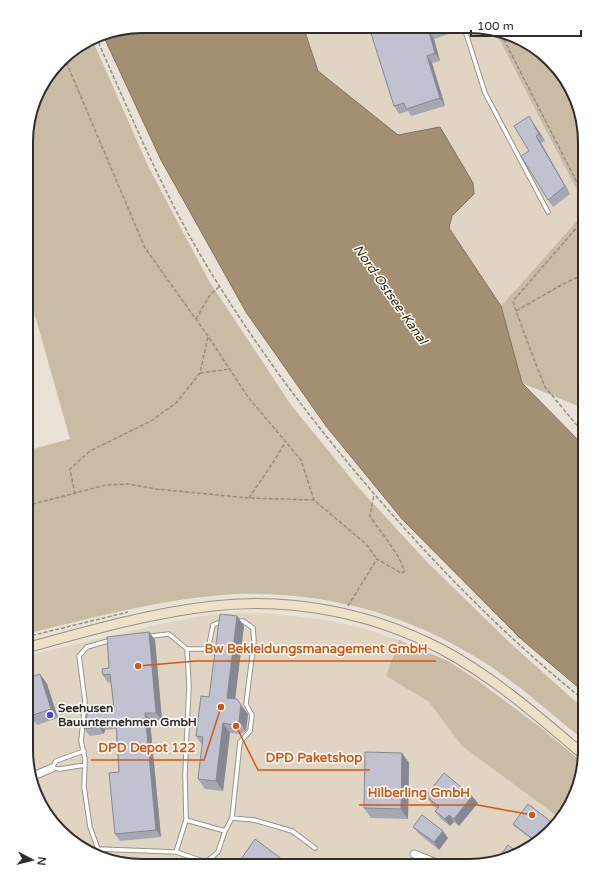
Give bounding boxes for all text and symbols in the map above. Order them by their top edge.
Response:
scale bar [471,12,581,38]
text: 100 m [477,19,514,33]
water label: Nord-Ostsee-Kanal [350,242,432,349]
callout: Bw Bekleidungsmanagement GmbH [196,636,436,661]
text: Bw Bekleidungsmanagement GmbH [204,641,428,657]
place label: Seehusen Bauunternehmen GmbH [58,701,197,729]
marker: Seehusen Bauunternehmen GmbH [45,710,55,720]
callout: DPD Depot 122 [91,735,204,760]
text: DPD Depot 122 [98,740,196,756]
callout: DPD Paketshop [258,745,370,770]
text: DPD Paketshop [266,750,362,766]
callout: Hilberling GmbH [359,780,478,805]
text: Hilberling GmbH [368,785,470,801]
north arrow [12,840,52,880]
text: N [34,856,48,866]

